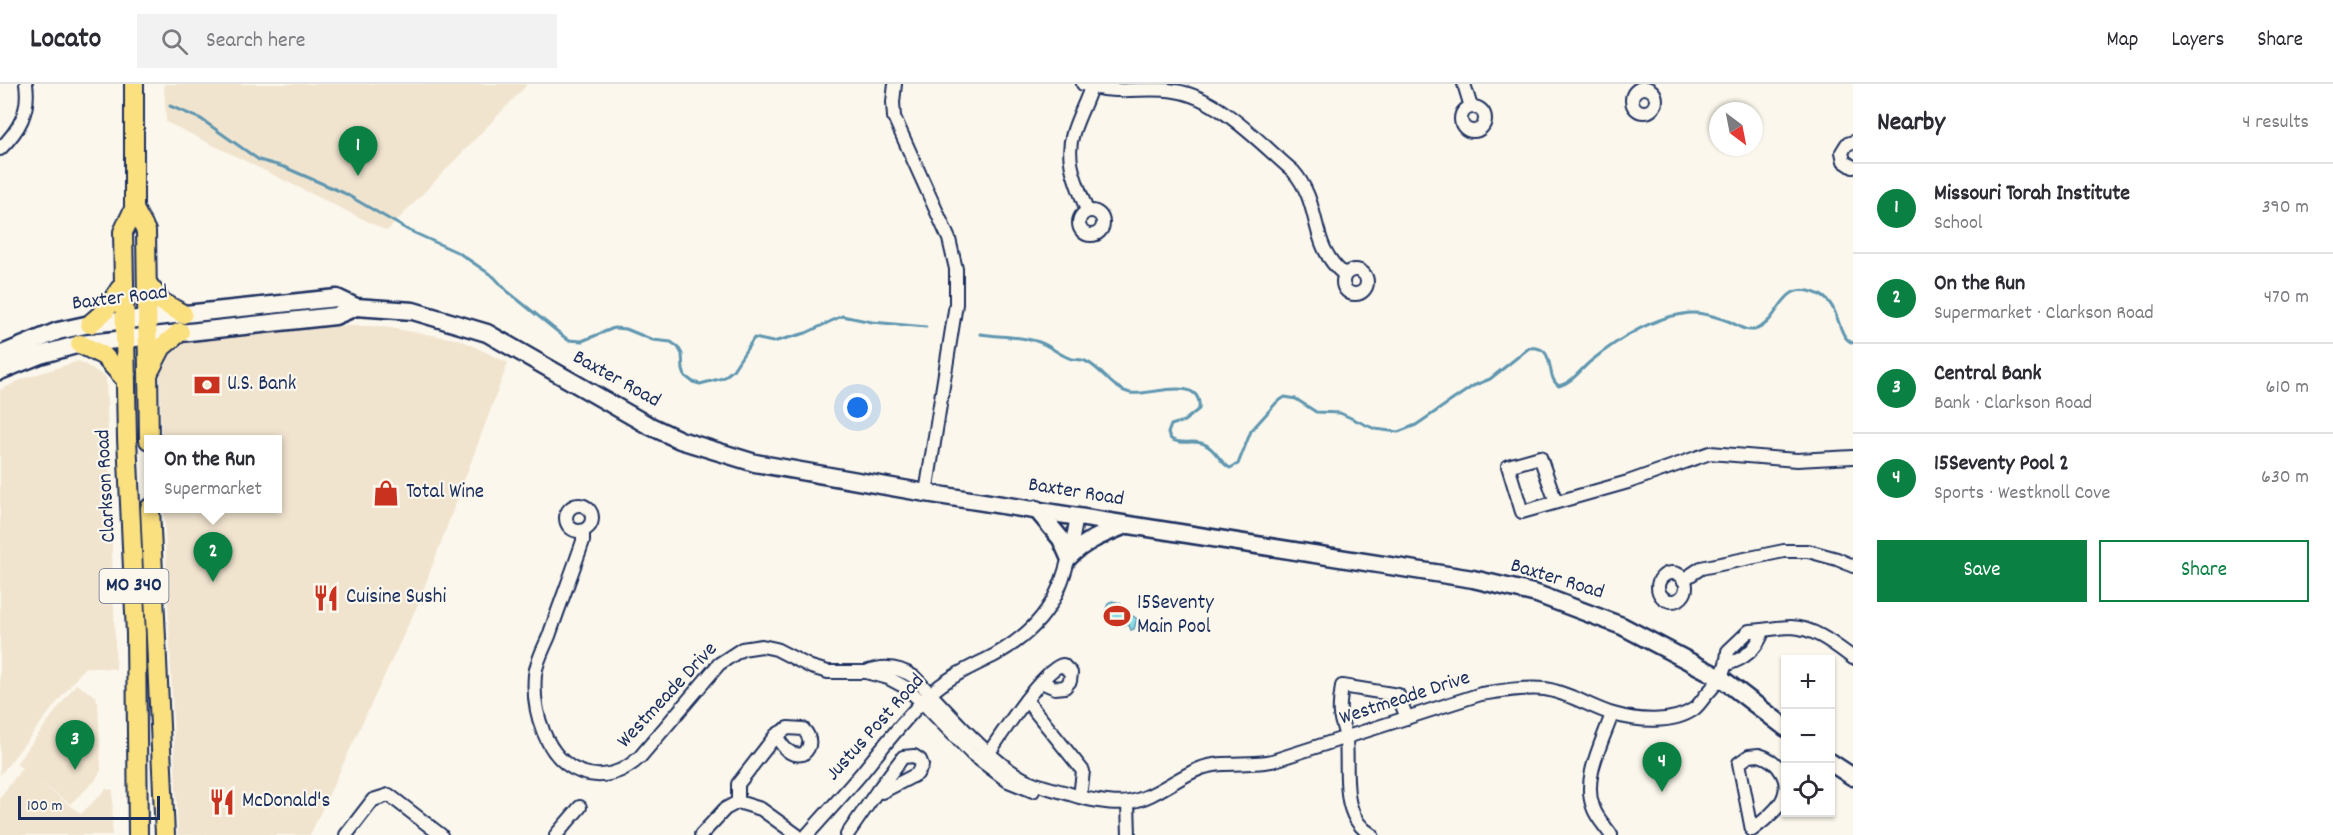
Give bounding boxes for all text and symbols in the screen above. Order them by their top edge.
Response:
search box [137,14,557,68]
text: Locato [30,21,101,61]
icon: search [158,25,191,58]
text: Search here [206,26,306,57]
text: Map [2107,26,2138,56]
text: Layers [2171,26,2224,56]
text: Share [2257,26,2303,56]
north arrow [1709,102,1763,156]
text: Nearby [1877,105,1945,142]
text: 4 results [2242,109,2309,137]
pin: 1 [338,126,378,176]
text: Missouri Torah Institute [1934,179,2130,210]
text: 1 [1894,194,1899,222]
text: 390 m [2262,194,2309,222]
text: School [1934,210,1983,238]
text: On the Run [1934,269,2025,300]
street label: Baxter Road [70,278,170,320]
text: 2 [1892,284,1901,312]
text: 470 m [2264,284,2309,312]
text: Supermarket · Clarkson Road [1934,300,2154,328]
street label: Baxter Road [567,344,665,416]
text: Central Bank [1934,359,2042,390]
bank icon: U.S. Bank [192,370,222,400]
place label: U.S. Bank [227,370,296,400]
text: 3 [1892,374,1901,402]
text: 610 m [2266,374,2309,402]
text: Bank · Clarkson Road [1934,390,2092,418]
your location [843,393,872,422]
street label: Clarkson Road [89,428,125,544]
popup [144,435,282,513]
text: On the Run [164,445,255,476]
text: 15Seventy Pool 2 [1934,449,2069,480]
text: 4 [1892,464,1901,492]
text: 630 m [2261,464,2309,492]
street label: Baxter Road [1026,471,1126,515]
text: Supermarket [164,476,262,504]
shop icon: Total Wine [371,478,401,508]
place label: Total Wine [406,478,484,508]
text: Sports · Westknoll Cove [1934,480,2110,508]
pin: 2 [194,532,232,582]
button: Save [1877,540,2087,602]
button: Share [2099,540,2309,602]
street label: Baxter Road [1506,552,1608,608]
road number: MO 340 [100,569,168,603]
restaurant icon: Cuisine Sushi [311,583,341,613]
place label: Cuisine Sushi [346,583,446,613]
place label: 15Seventy Main Pool [1137,589,1214,643]
sports icon: 15Seventy Main Pool [1102,601,1132,631]
street label: Westmeade Drive [611,636,725,756]
map controls [1781,655,1835,817]
button: + [1781,655,1835,709]
street label: Westmeade Drive [1336,664,1474,734]
street label: Justus Post Road [820,668,932,788]
button: − [1781,709,1835,763]
pin: 3 [56,720,94,770]
pin: 4 [1642,742,1682,792]
button: locate [1781,763,1835,817]
restaurant icon: McDonald's [207,787,237,817]
place label: McDonald's [242,787,330,817]
scale bar [18,793,160,820]
text: 100 m [27,795,63,818]

